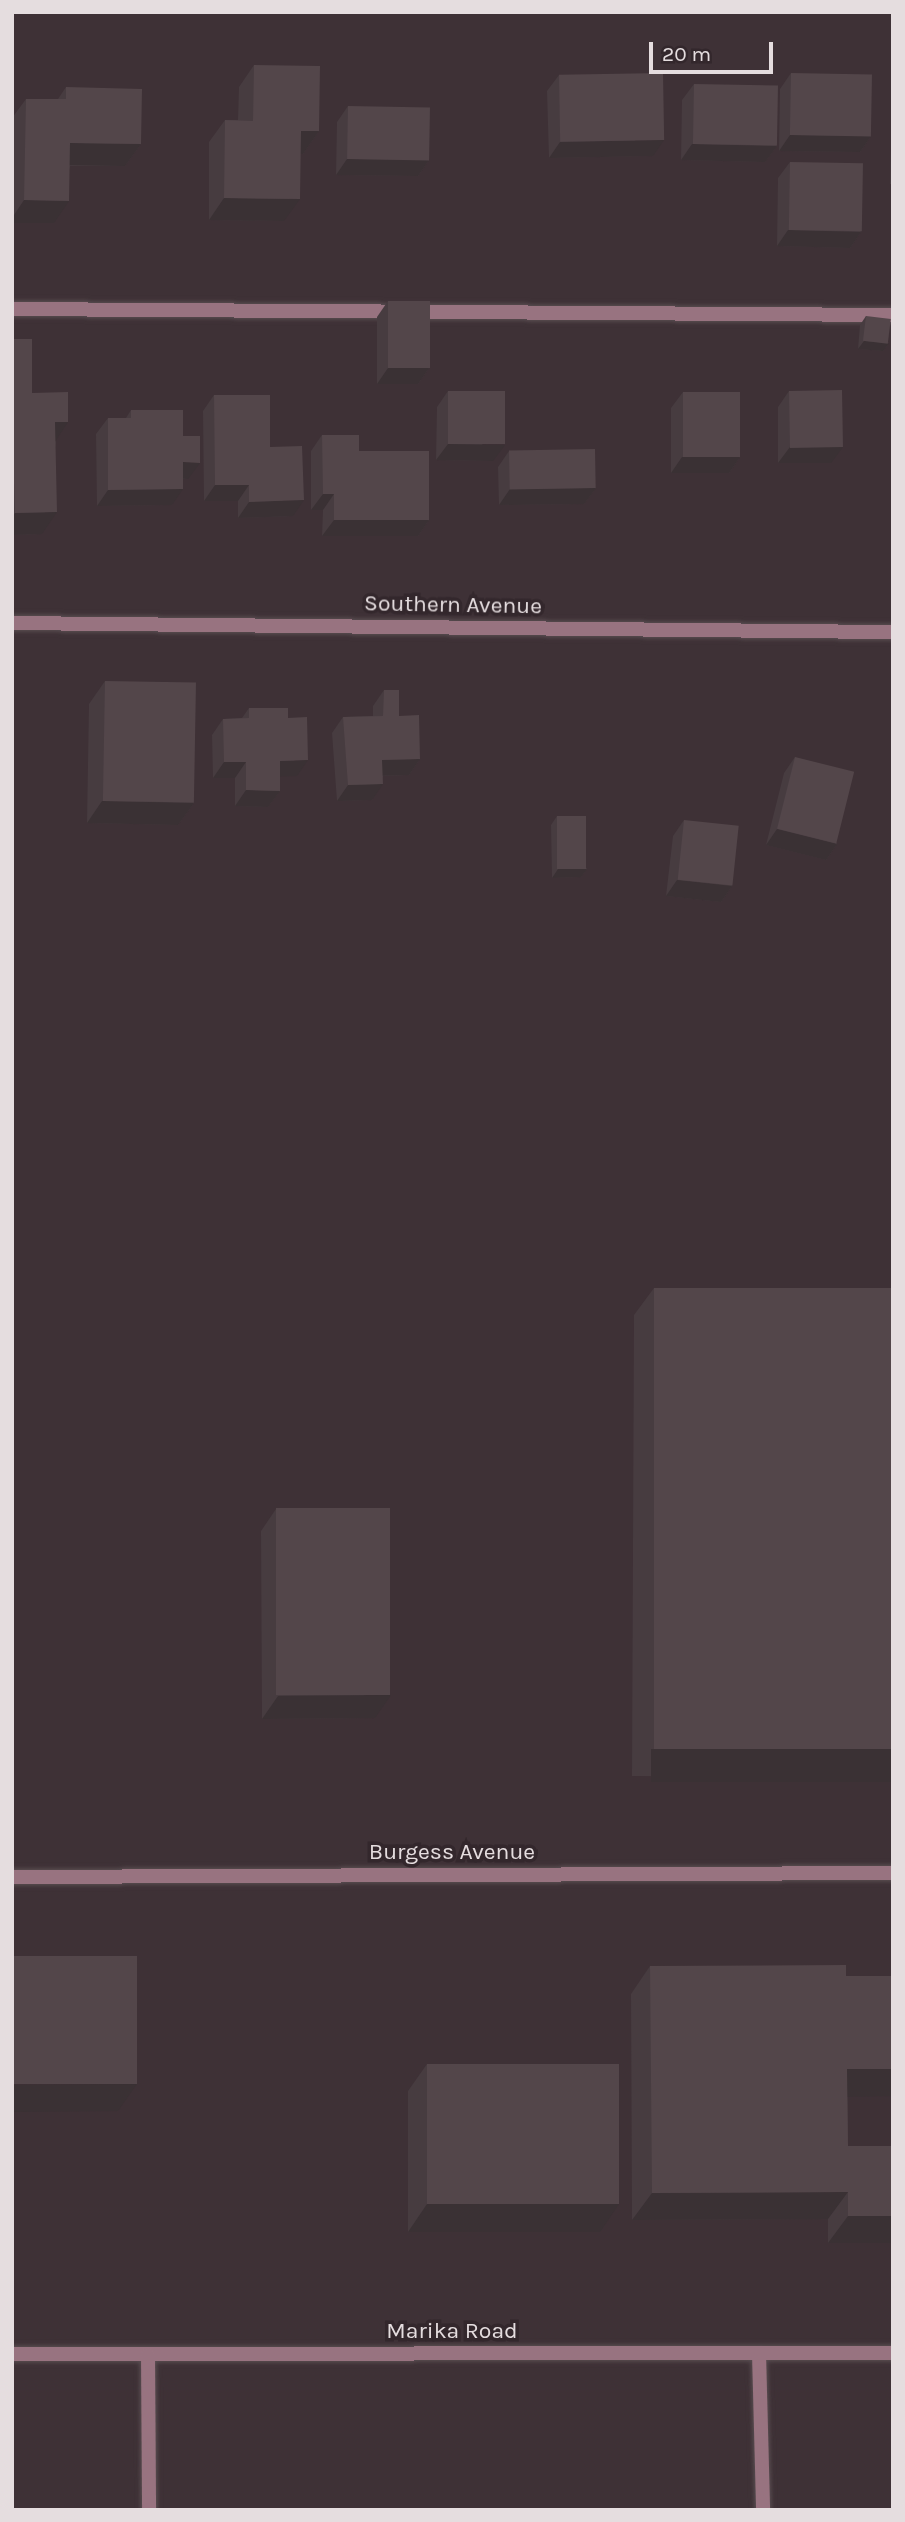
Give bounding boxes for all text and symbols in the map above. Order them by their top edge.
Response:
scale bar [653,28,777,72]
text: 20 m [662,42,711,66]
street label: Southern Avenue [364,590,542,620]
street label: Burgess Avenue [369,1838,535,1866]
street label: Marika Road [386,2317,518,2345]

